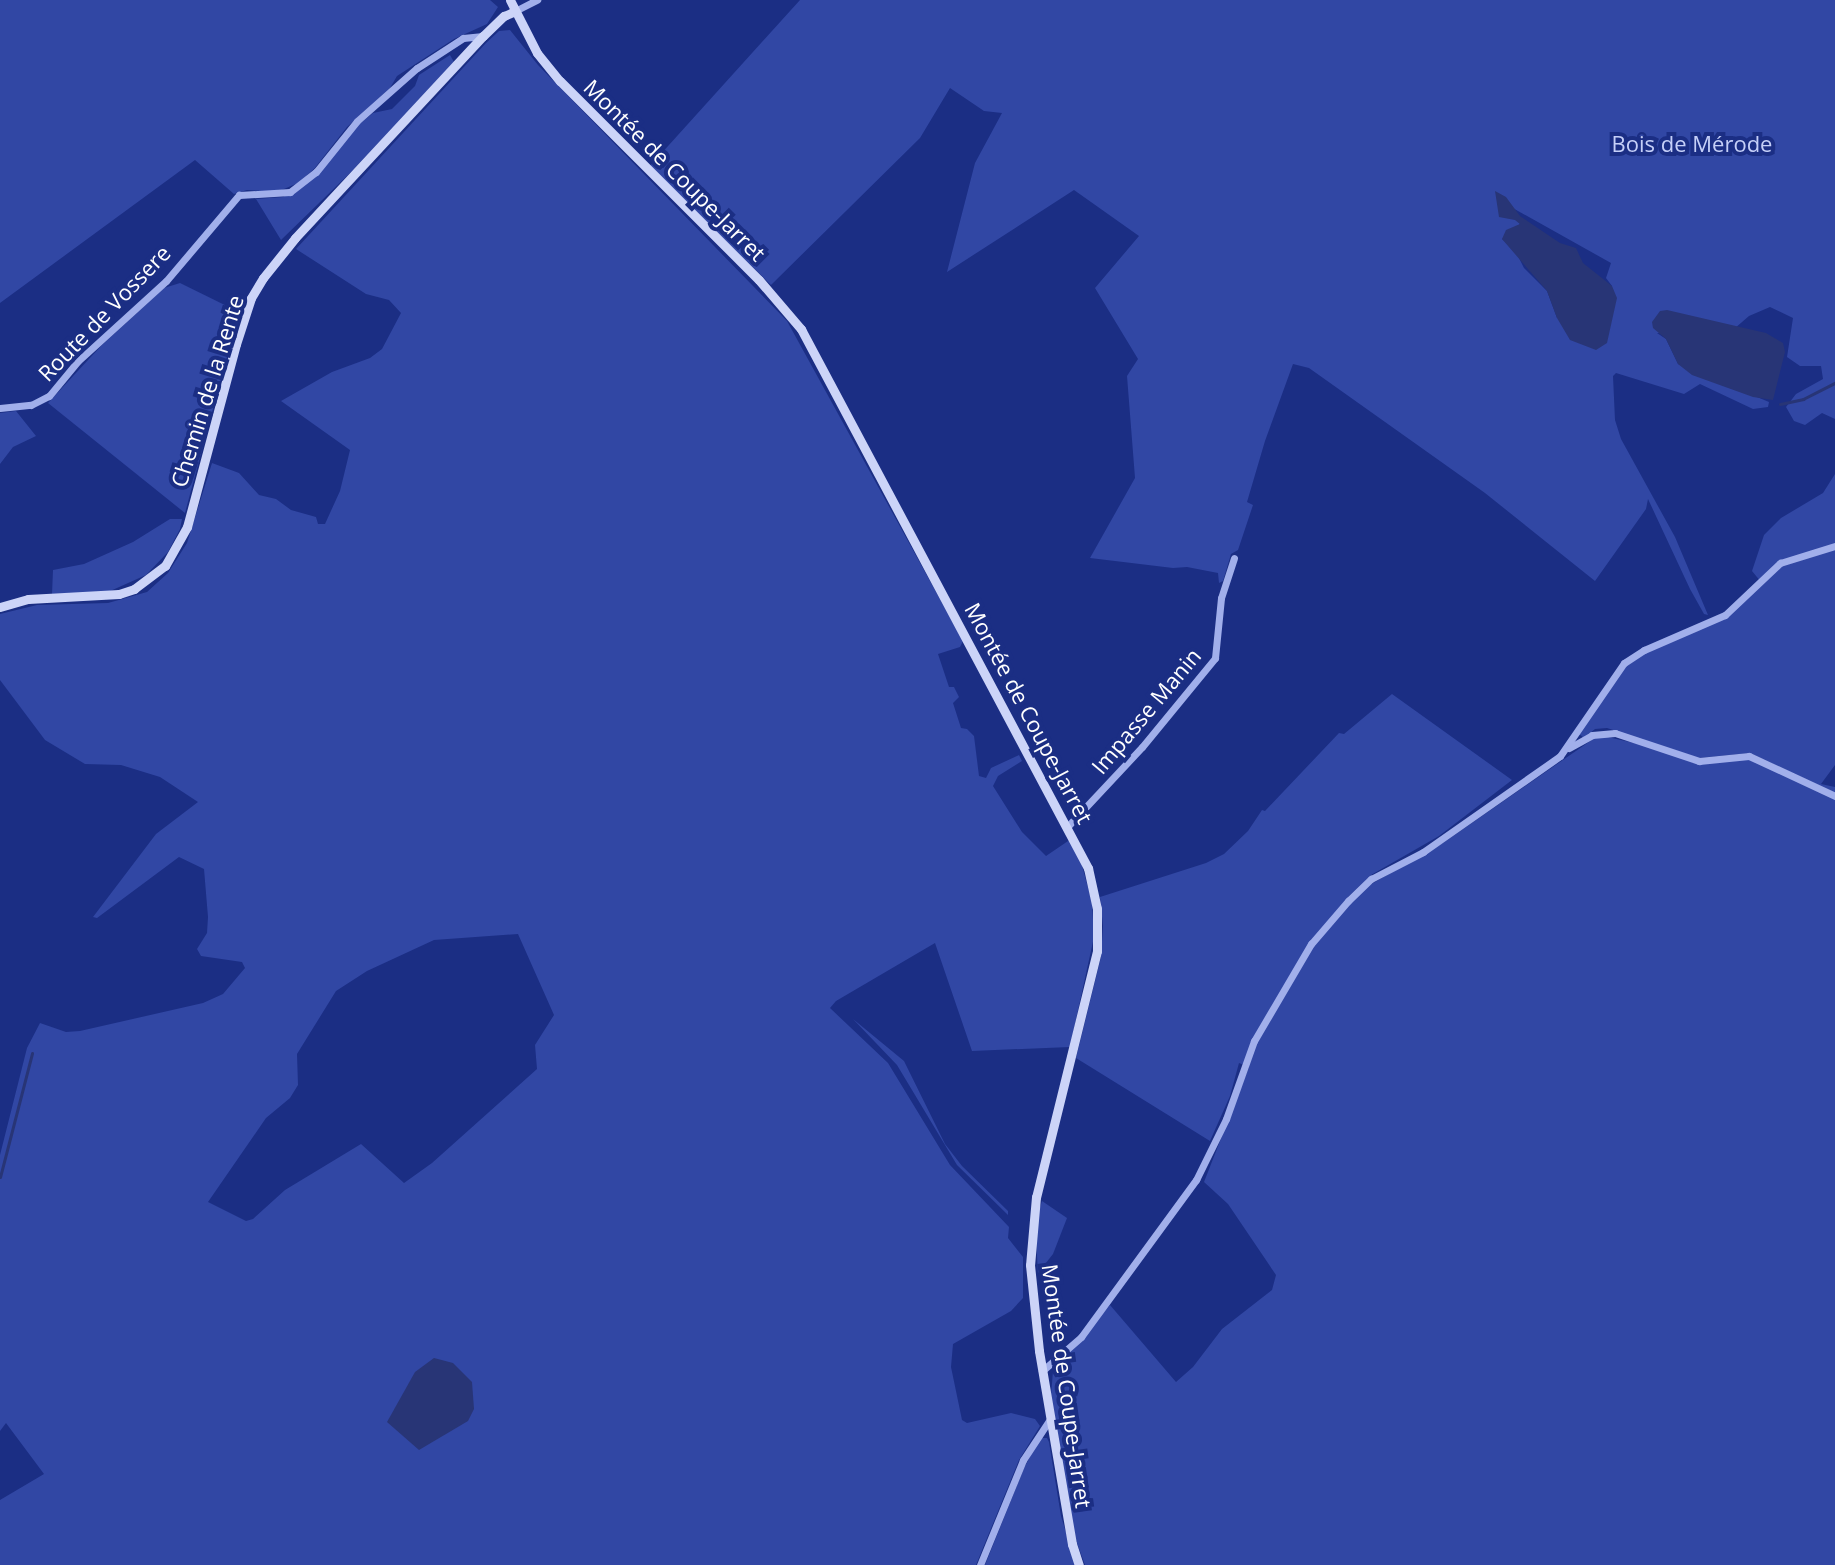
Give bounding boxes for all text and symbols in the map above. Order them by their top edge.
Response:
street label: Montée de Coupe-Jarret [579,74,771,266]
park label: Bois de Mérode [1612,131,1772,157]
street label: Route de Vossere [32,240,176,386]
street label: Chemin de la Rente [165,292,249,490]
street label: Montée de Coupe-Jarret [960,598,1098,828]
street label: Impasse Manin [1086,643,1206,779]
street label: Montée de Coupe-Jarret [1037,1262,1097,1510]

